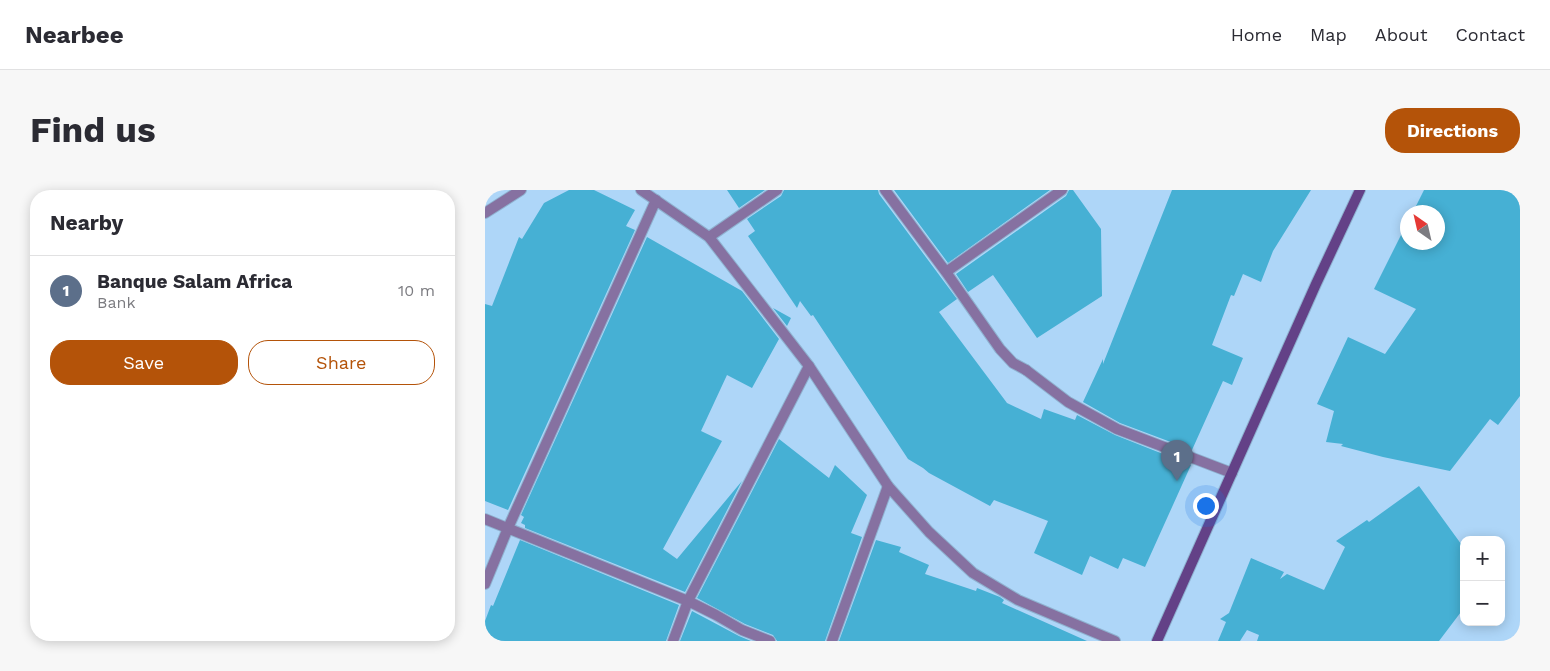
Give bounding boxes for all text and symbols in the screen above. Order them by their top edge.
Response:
text: Nearbee [25,21,124,49]
text: Home [1231,24,1282,45]
text: Map [1310,24,1347,45]
text: About [1375,24,1427,45]
text: Contact [1455,24,1525,45]
button: Directions [1385,108,1520,153]
text: Find us [30,109,156,151]
north arrow [1400,205,1445,250]
text: Nearby [50,210,123,235]
text: Banque Salam Africa [97,270,292,293]
text: 1 [63,281,69,300]
text: 10 m [398,281,435,300]
text: Bank [97,293,135,312]
button: Save [50,340,238,385]
button: Share [248,340,435,385]
pin: 1 [1161,440,1193,481]
your location [1193,493,1219,519]
map controls [1460,536,1505,626]
button: + [1460,536,1505,581]
button: − [1460,581,1505,626]

